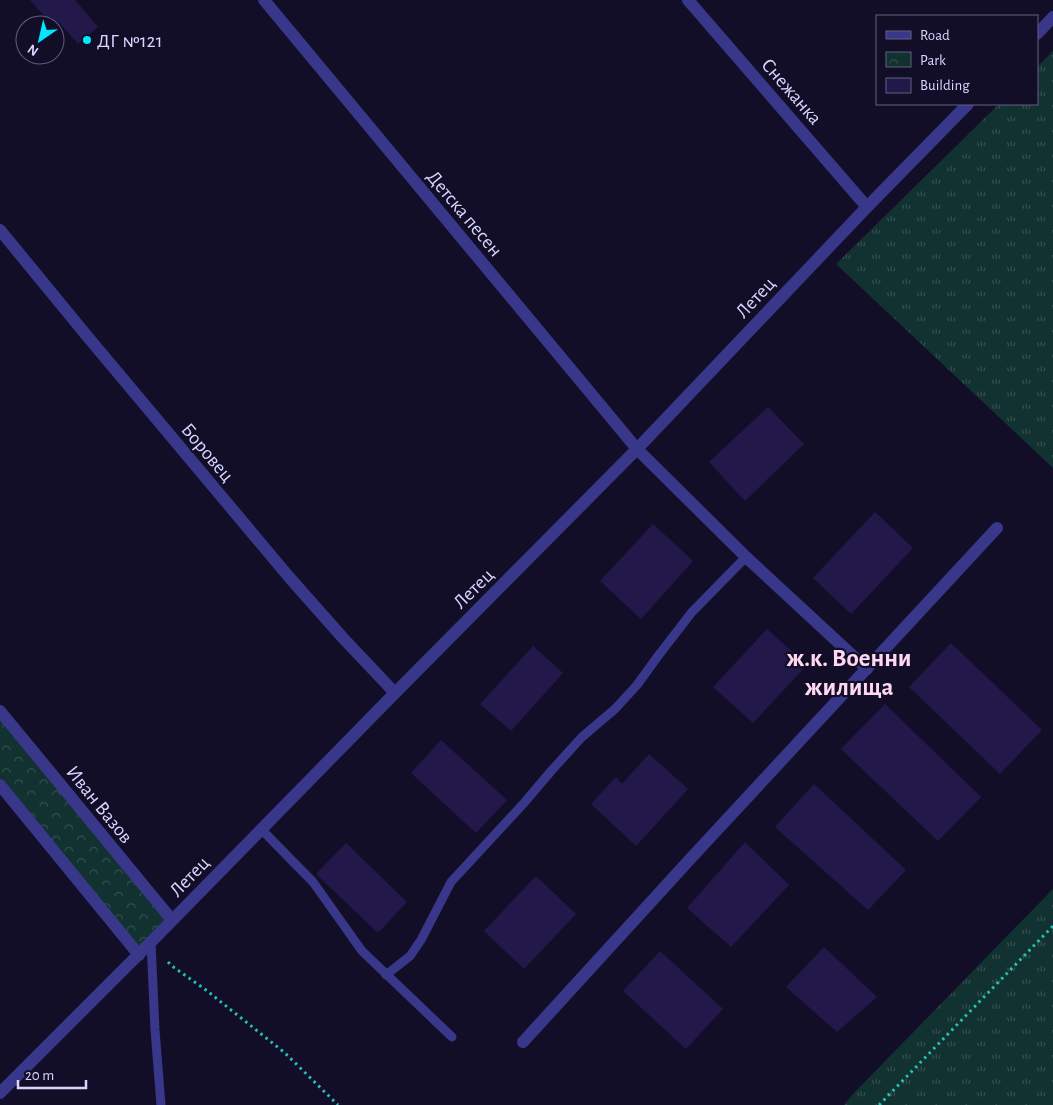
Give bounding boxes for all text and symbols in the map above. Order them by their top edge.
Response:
north arrow [15,15,65,65]
legend [876,15,1038,105]
text: Road [920,28,950,43]
place label: ДГ №121 [97,31,163,51]
marker: ДГ №121 [81,34,93,46]
text: N [25,41,41,58]
text: Park [920,53,946,68]
street label: Снежанка [757,55,825,129]
text: Building [920,78,970,93]
street label: Детска песен [423,167,506,261]
street label: Летец [732,273,779,322]
street label: Боровец [177,419,238,486]
street label: Летец [450,565,498,613]
district label: ж.к. Военни жилища [786,646,912,700]
street label: Иван Вазов [62,762,136,847]
street label: Летец [166,852,214,901]
scale bar [18,1058,85,1090]
text: 20 m [25,1068,54,1083]

